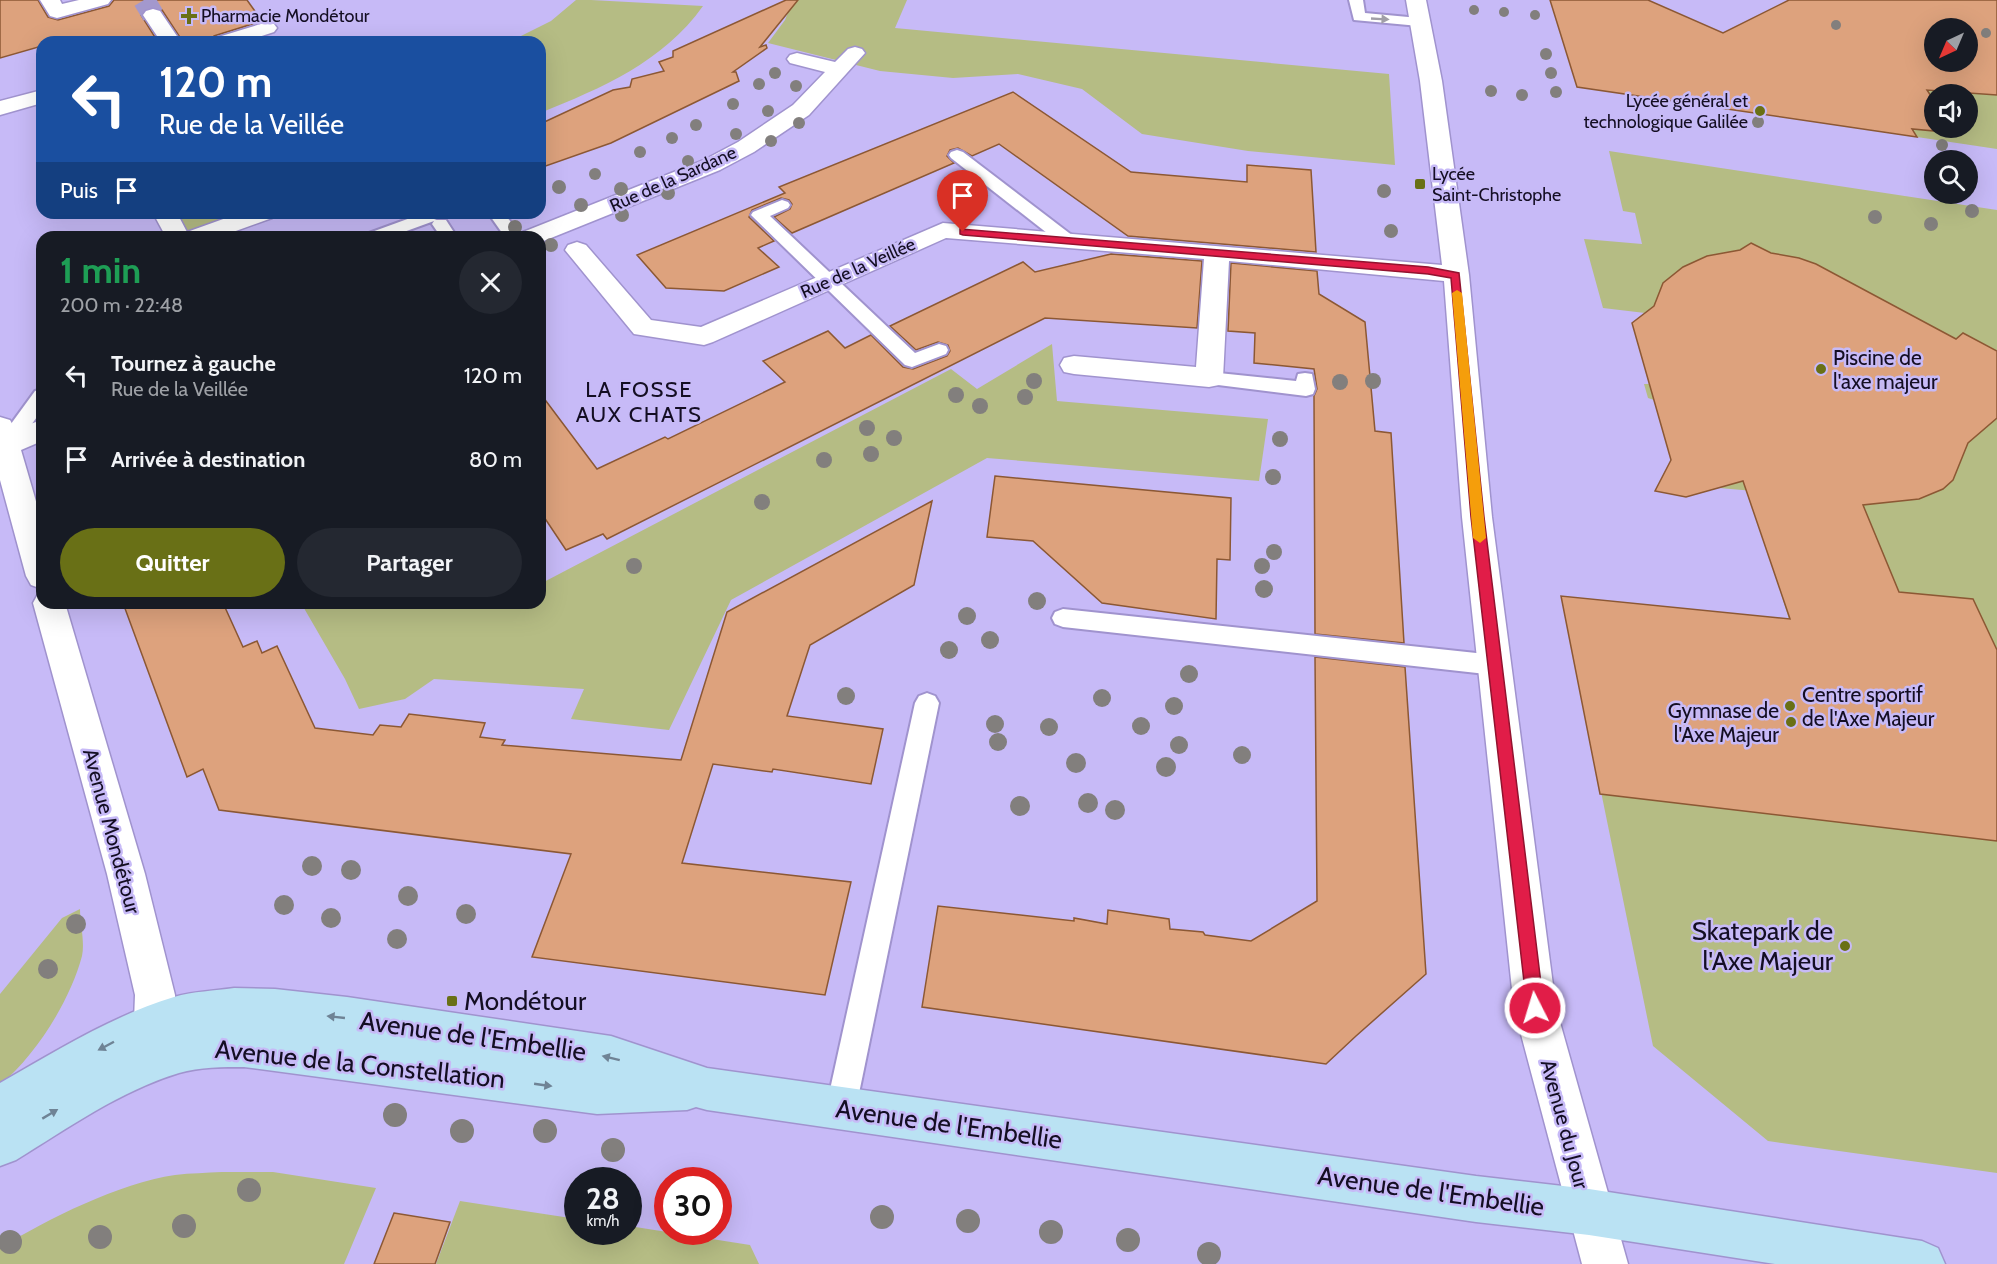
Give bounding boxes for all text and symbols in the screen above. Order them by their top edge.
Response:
place label: Pharmacie Mondétour [201,5,370,27]
marker: Pharmacie Mondétour [182,9,196,23]
one-way arrow [1371,14,1390,23]
north arrow [1924,18,1978,72]
map controls [1924,18,1978,204]
text: 120 m [159,56,272,108]
icon: left [60,60,138,138]
button: sound [1924,84,1978,138]
place label: Lycée général et technologique Galilée [1584,90,1748,133]
marker: Lycée général et technologique Galilée [1753,104,1767,118]
text: Rue de la Veillée [159,108,344,141]
street label: Rue de la Sardane [606,141,740,217]
button: search [1924,150,1978,204]
place label: Lycée Saint-Christophe [1432,163,1561,206]
pin [937,170,988,232]
icon: arrive [110,174,143,207]
text: Puis [60,177,98,204]
marker: Lycée Saint-Christophe [1413,177,1427,191]
icon: arrive [946,179,979,212]
street label: Rue de la Veillée [797,233,919,303]
text: 1 min [60,248,141,292]
button: close [459,251,522,314]
text: 200 m · 22:48 [60,293,183,317]
place label: Piscine de l'axe majeur [1833,345,1938,395]
text: Tournez à gauche [111,350,276,377]
icon: left [60,359,93,392]
text: 120 m [464,362,522,389]
marker: Piscine de l'axe majeur [1814,362,1828,376]
district label: LA FOSSE AUX CHATS [576,376,702,428]
text: Rue de la Veillée [111,377,248,401]
icon: arrive [60,443,93,476]
text: Arrivée à destination [111,446,305,473]
text: 80 m [469,446,522,473]
button: Quitter [60,528,285,597]
button: Partager [297,528,522,597]
place label: Centre sportif de l'Axe Majeur [1802,682,1935,732]
place label: Gymnase de l'Axe Majeur [1668,698,1779,748]
marker: Centre sportif de l'Axe Majeur [1783,699,1797,713]
marker: Gymnase de l'Axe Majeur [1784,715,1798,729]
street label: Avenue Mondétour [78,746,146,917]
place label: Skatepark de l'Axe Majeur [1692,915,1834,977]
marker: Skatepark de l'Axe Majeur [1838,939,1852,953]
position arrow [1503,976,1567,1040]
place label: Mondétour [464,985,587,1017]
marker: Mondétour [445,994,459,1008]
street label: Avenue de l'Embellie [358,1004,588,1068]
one-way arrow [326,1012,345,1021]
street label: Avenue de la Constellation [214,1033,506,1095]
one-way arrow [97,1042,114,1051]
one-way arrow [602,1052,621,1062]
street label: Avenue du Jour [1536,1057,1594,1192]
one-way arrow [533,1080,552,1089]
street label: Avenue de l'Embellie [834,1092,1064,1156]
one-way arrow [42,1108,58,1119]
street label: Avenue de l'Embellie [1316,1159,1546,1223]
speed limit sign: 30 [654,1167,732,1245]
text: 28 [586,1180,620,1217]
text: km/h [587,1212,619,1230]

